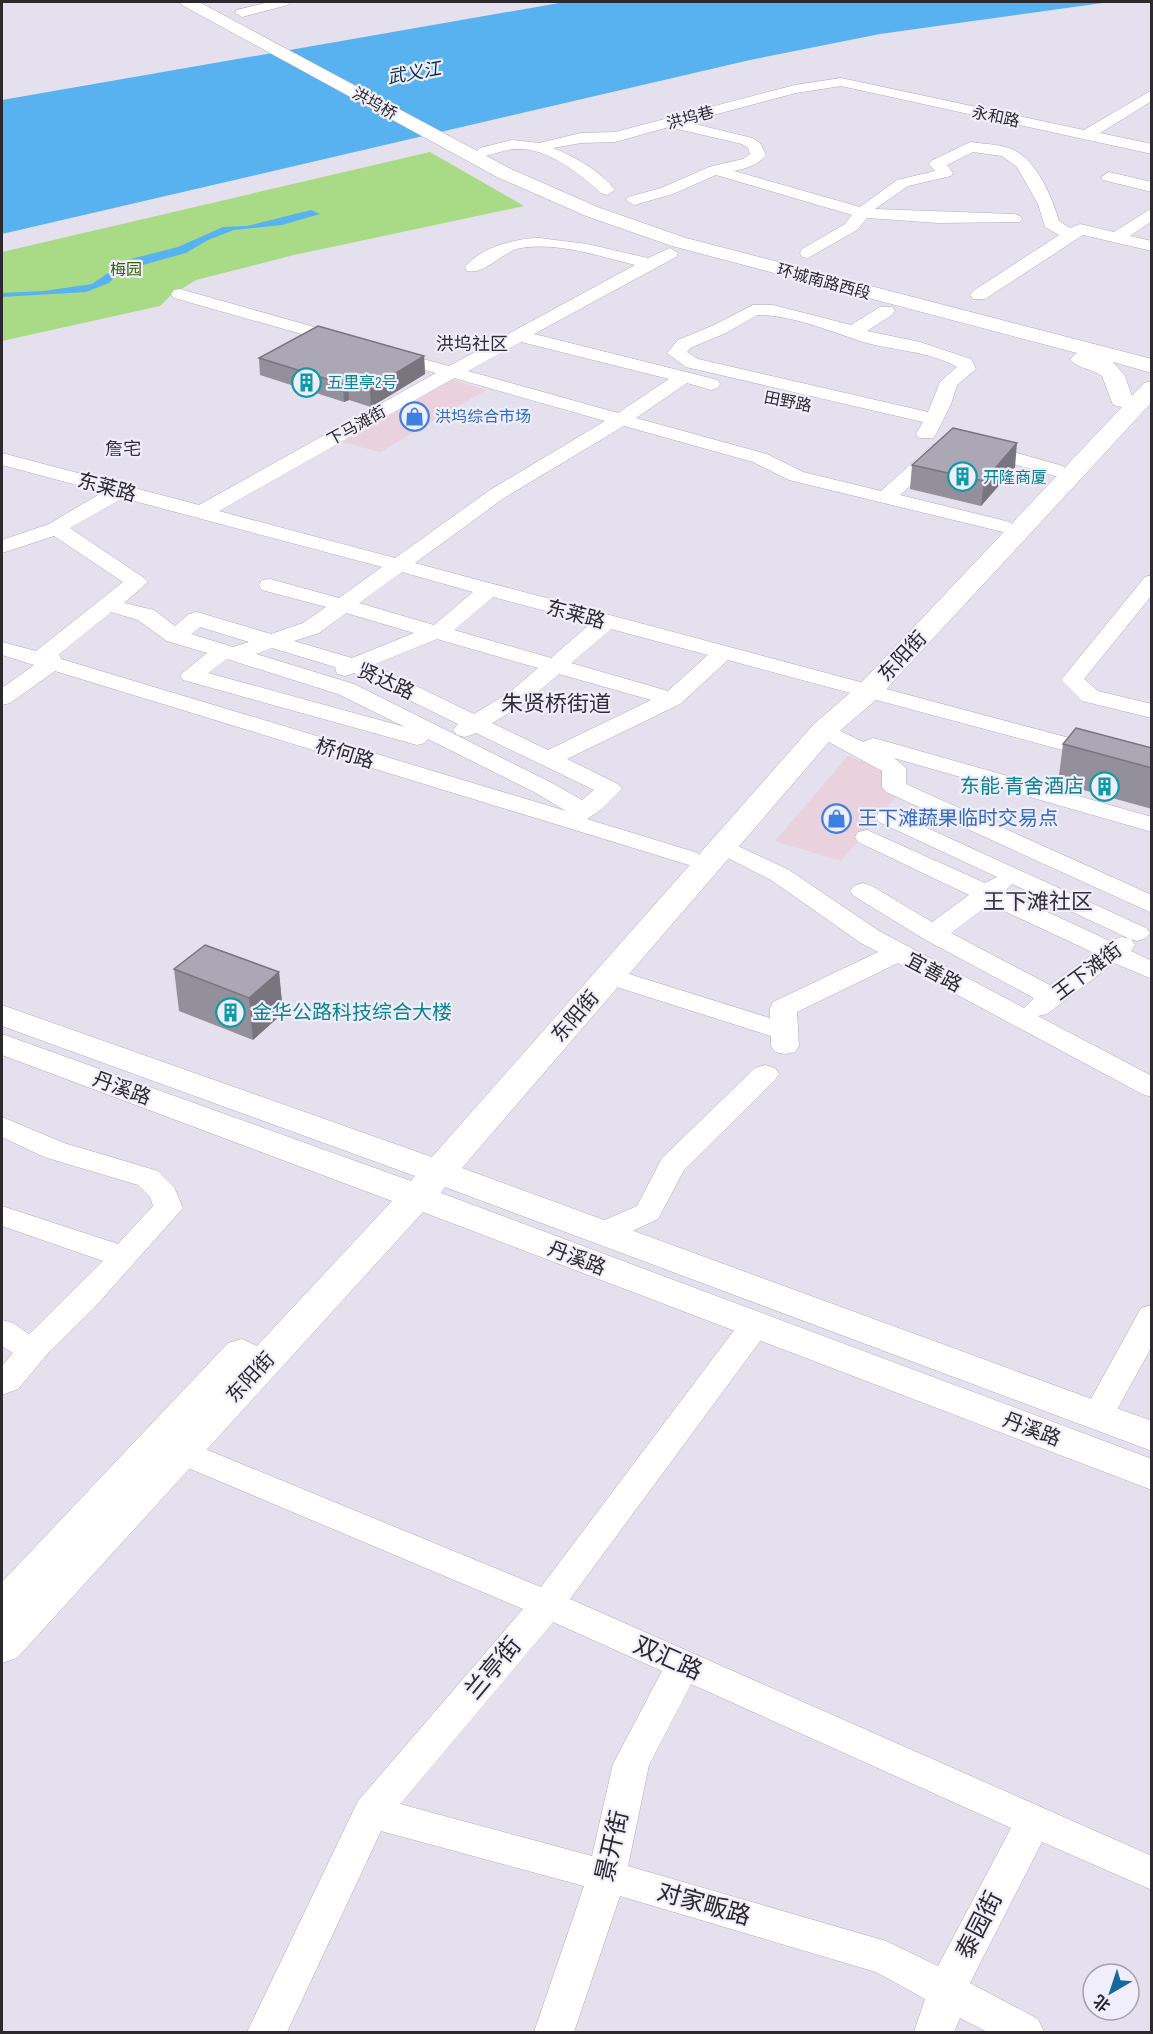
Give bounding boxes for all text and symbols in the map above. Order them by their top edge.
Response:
water label: 武义江 [386,58,444,89]
street label: 洪坞桥 [349,84,400,124]
street label: 洪坞巷 [665,103,716,134]
street label: 永和路 [970,103,1021,132]
park label: 梅园 [110,261,142,280]
street label: 环城南路西段 [775,261,872,304]
district label: 洪坞社区 [436,334,508,355]
building icon: 五里亭2号 [290,366,322,398]
place label: 五里亭2号 [327,374,398,393]
street label: 田野路 [762,389,813,416]
shop icon: 洪坞综合市场 [398,400,430,432]
street label: 下马滩街 [324,402,389,450]
place label: 洪坞综合市场 [435,408,531,427]
district label: 詹宅 [105,439,141,460]
building icon: 开隆商厦 [946,461,978,493]
street label: 东莱路 [75,469,139,507]
place label: 开隆商厦 [983,469,1047,488]
street label: 东莱路 [544,596,608,634]
street label: 东阳街 [873,627,932,687]
street label: 贤达路 [353,659,418,705]
district label: 朱贤桥街道 [501,691,611,718]
street label: 桥何路 [313,734,377,774]
building icon: 东能·青舍酒店 [1089,770,1121,802]
place label: 东能·青舍酒店 [960,775,1084,799]
shop icon: 王下滩蔬果临时交易点 [821,802,853,834]
place label: 王下滩蔬果临时交易点 [858,807,1058,831]
district label: 王下滩社区 [983,889,1093,916]
street label: 王下滩街 [1048,938,1127,1005]
street label: 宜善路 [901,948,966,998]
street label: 东阳街 [547,986,604,1047]
building icon: 金华公路科技综合大楼 [215,996,247,1028]
place label: 金华公路科技综合大楼 [252,1001,452,1025]
street label: 丹溪路 [89,1067,154,1110]
street label: 丹溪路 [544,1237,609,1281]
street label: 东阳街 [221,1348,280,1408]
street label: 丹溪路 [999,1408,1064,1452]
street label: 兰亭街 [459,1631,528,1705]
street label: 双汇路 [629,1631,707,1686]
street label: 景开街 [590,1808,635,1884]
street label: 对家畈路 [654,1877,754,1932]
street label: 泰园街 [950,1887,1009,1964]
north arrow [1081,1962,1141,2022]
text: 北 [1090,1990,1115,2015]

